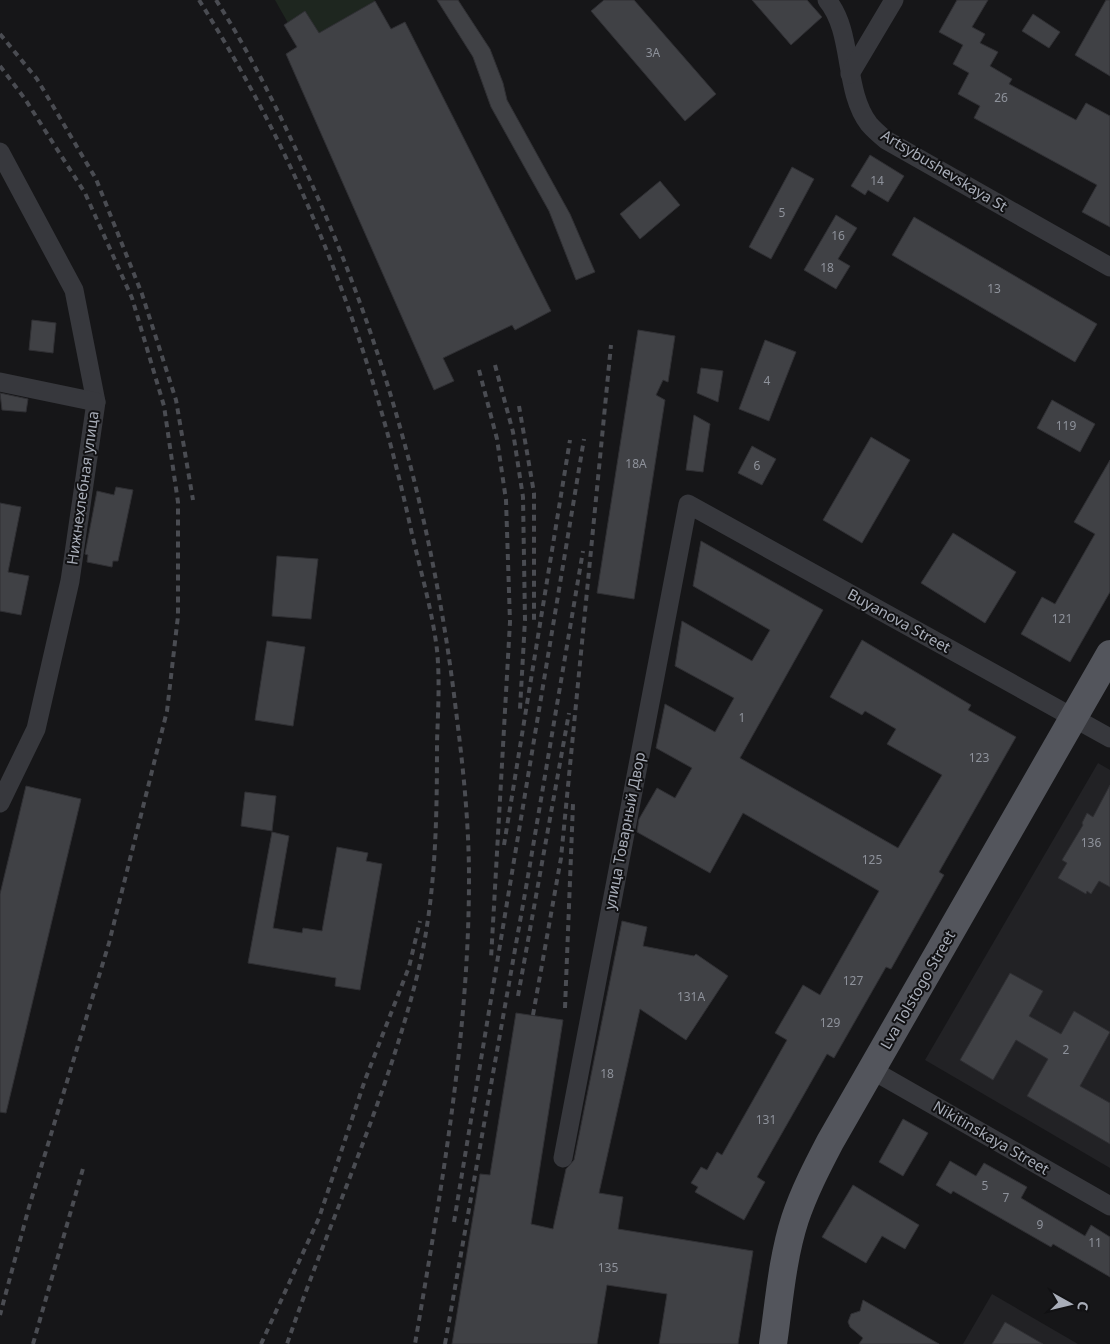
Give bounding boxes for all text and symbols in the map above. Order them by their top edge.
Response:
house number: 3А [646,44,661,61]
house number: 26 [994,89,1008,106]
street label: Artsybushevskaya St [878,124,1012,216]
house number: 14 [870,172,884,189]
house number: 5 [779,204,786,221]
house number: 16 [831,227,845,244]
house number: 18 [820,259,834,276]
house number: 13 [987,280,1001,297]
house number: 4 [764,372,771,389]
street label: Нижнехлебная улица [61,410,103,566]
house number: 119 [1056,417,1076,434]
house number: 18А [625,455,647,472]
house number: 6 [754,457,761,474]
street label: Buyanova Street [844,584,955,657]
house number: 121 [1052,610,1072,627]
house number: 1 [739,709,745,726]
house number: 123 [969,749,989,766]
street label: улица Товарный Двор [599,750,649,911]
house number: 136 [1081,834,1101,851]
house number: 125 [862,851,882,868]
street label: Lva Tolstogo Street [875,926,960,1052]
house number: 127 [843,972,863,989]
house number: 131А [677,988,705,1005]
house number: 129 [820,1014,840,1031]
house number: 2 [1063,1041,1070,1058]
house number: 18 [600,1065,614,1082]
street label: Nikitinskaya Street [930,1096,1054,1179]
house number: 131 [756,1111,776,1128]
house number: 5 [982,1177,989,1194]
house number: 7 [1003,1189,1010,1206]
house number: 9 [1037,1216,1044,1233]
house number: 11 [1088,1234,1102,1251]
house number: 135 [598,1259,618,1276]
north arrow [1045,1279,1095,1329]
text: С [1073,1300,1093,1312]

